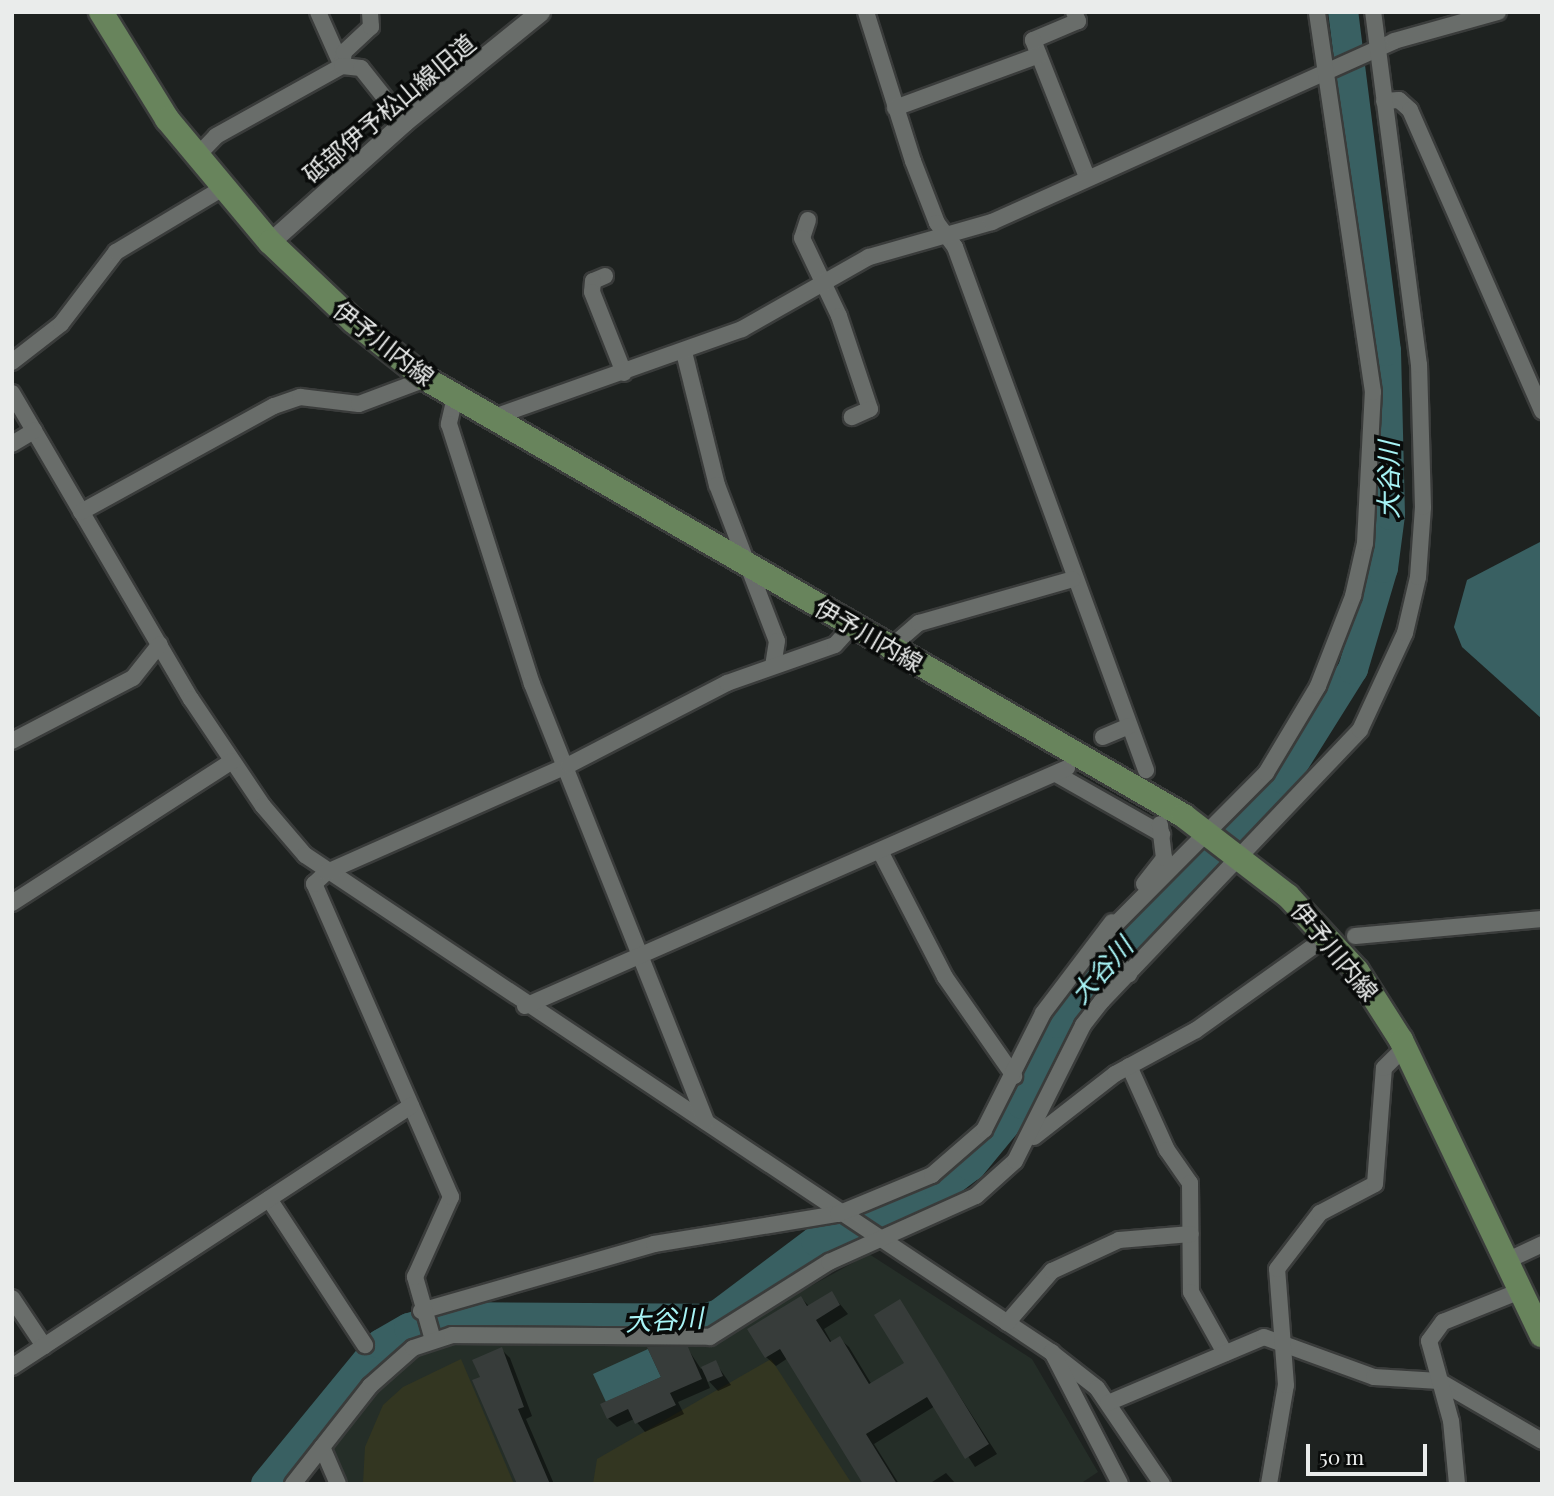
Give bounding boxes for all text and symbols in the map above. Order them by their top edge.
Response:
street label: 砥部伊予松山線旧道 [297,28,481,188]
street label: 伊予川内線 [328,295,440,391]
water label: 大谷川 [1372,441,1404,519]
street label: 伊予川内線 [810,593,928,677]
street label: 伊予川内線 [1285,896,1385,1006]
water label: 大谷川 [1063,931,1139,1009]
water label: 大谷川 [624,1301,704,1337]
scale bar [1309,1430,1430,1474]
text: 50 m [1319,1442,1364,1470]

